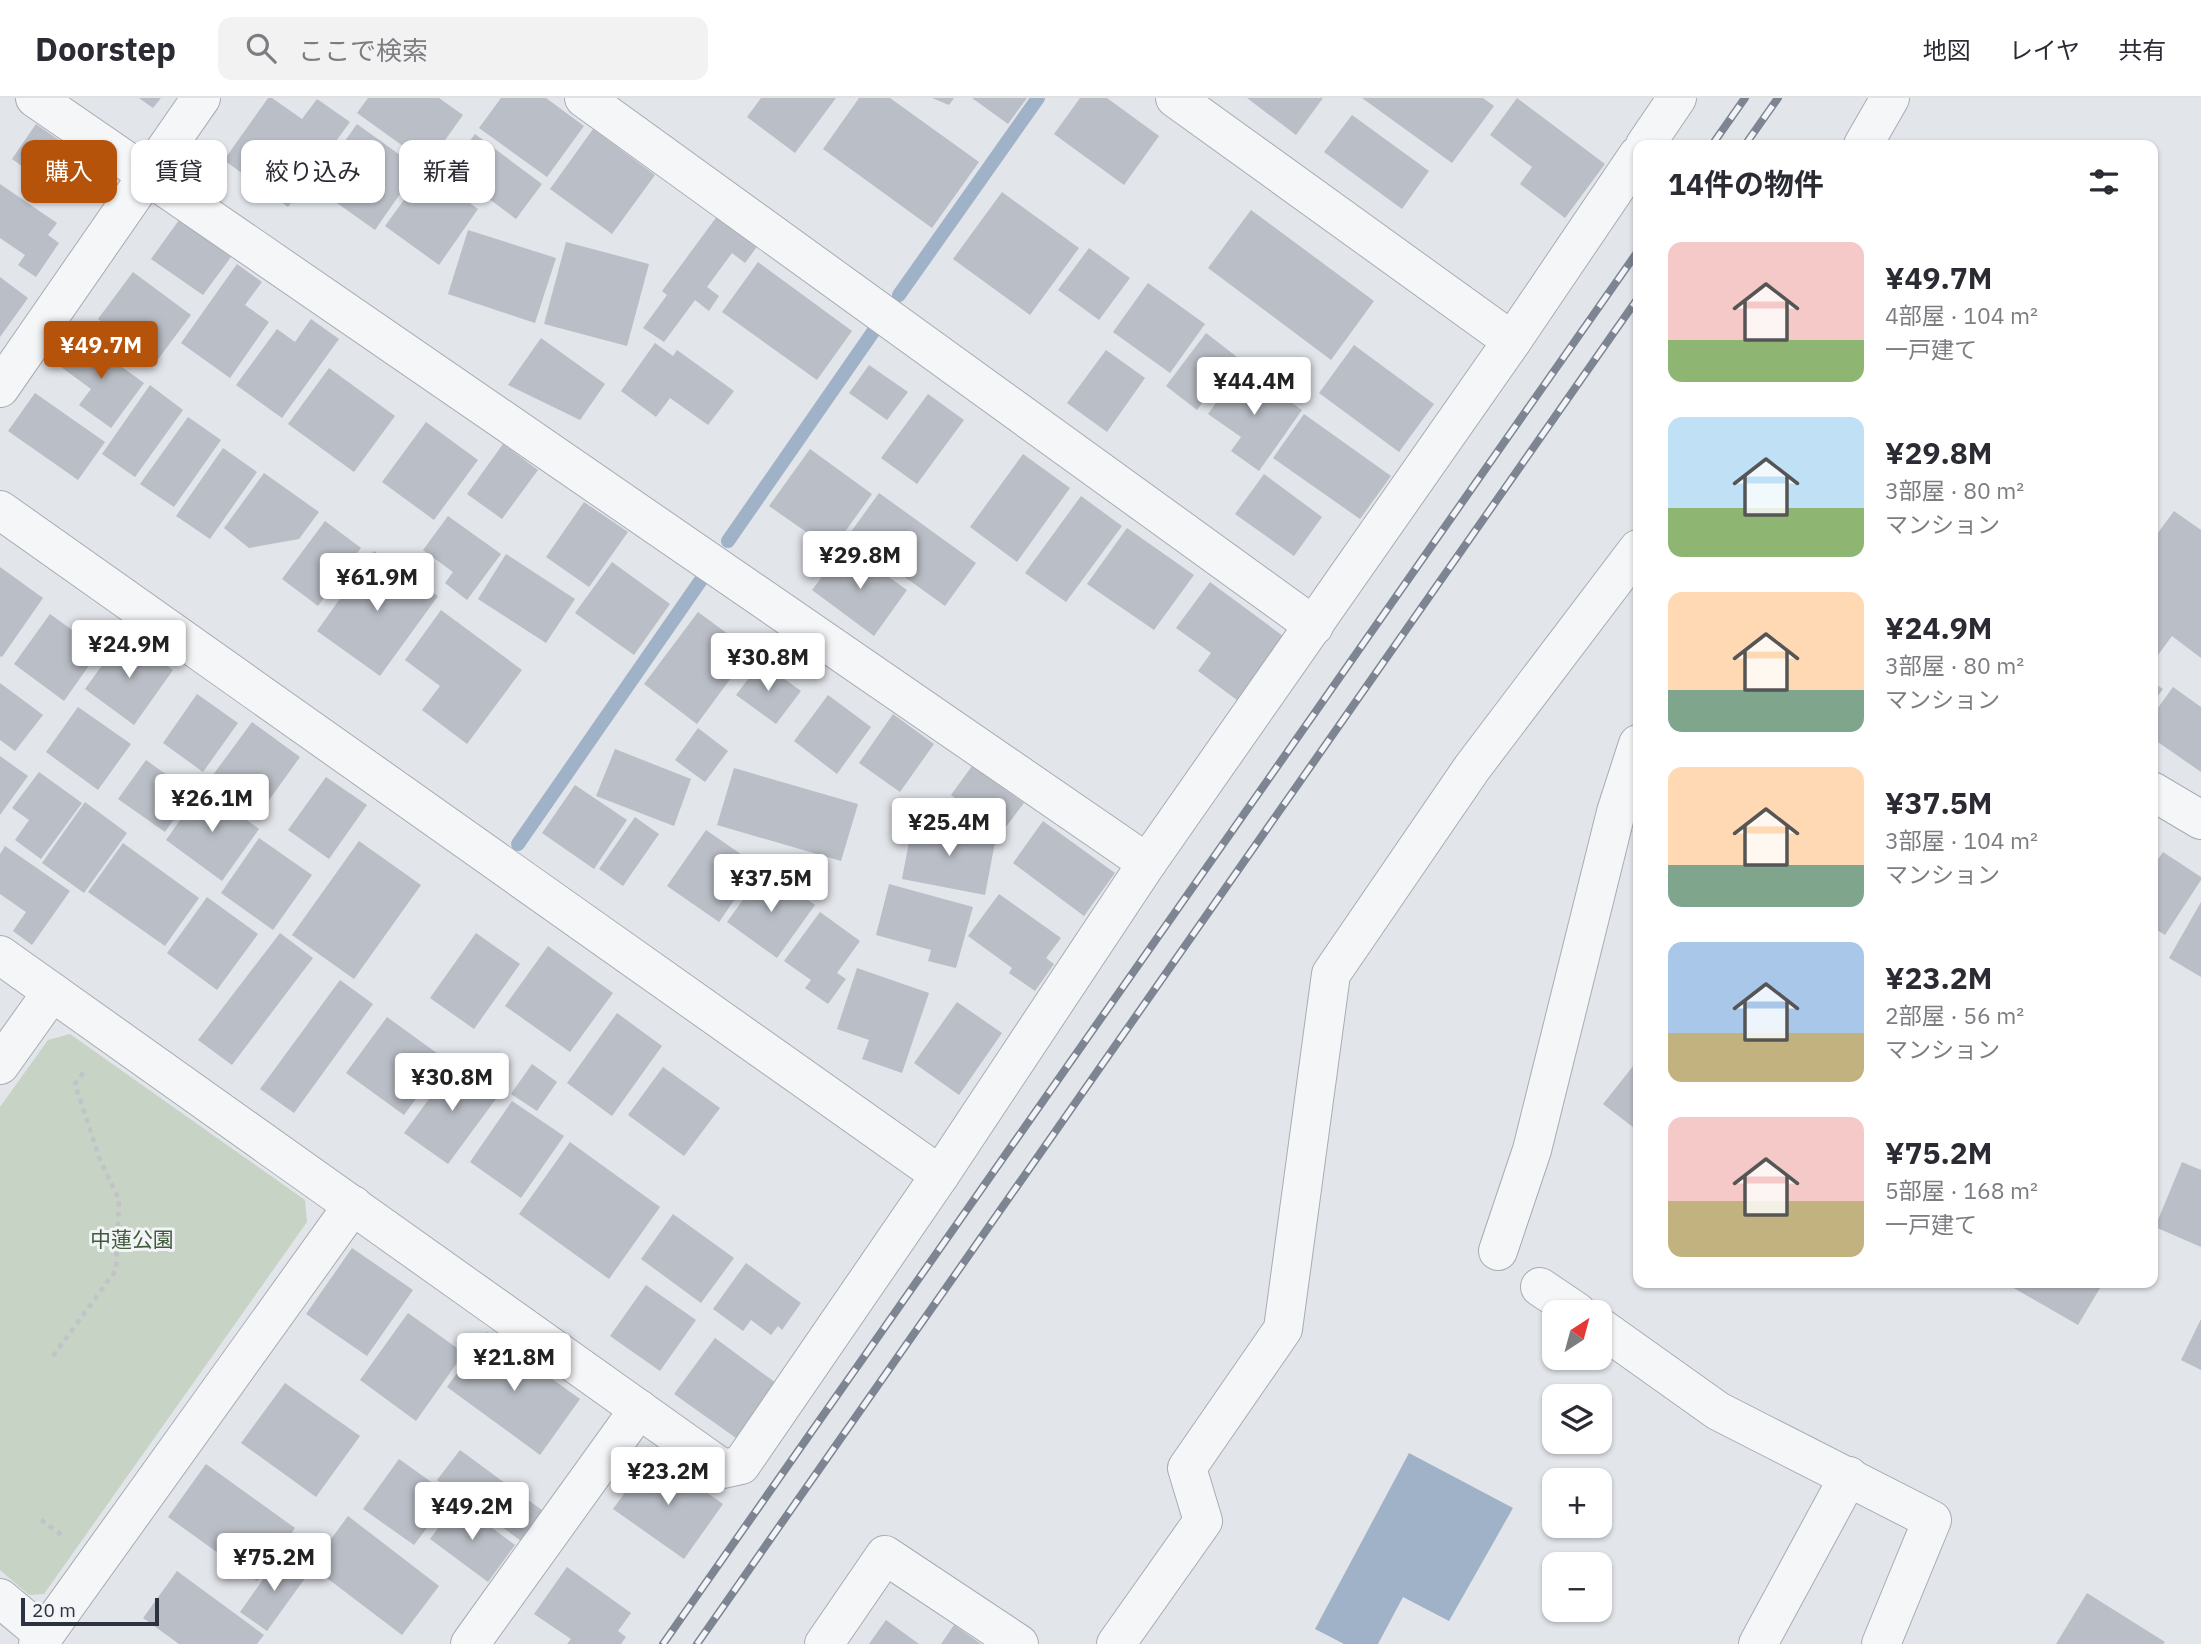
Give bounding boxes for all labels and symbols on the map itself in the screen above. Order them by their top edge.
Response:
pin: ¥49.7M [44,322,158,381]
pin: ¥44.4M [1197,358,1311,417]
pin: ¥29.8M [803,532,917,591]
pin: ¥61.9M [320,554,434,613]
pin: ¥24.9M [72,620,186,680]
pin: ¥30.8M [711,634,825,693]
pin: ¥26.1M [155,774,269,834]
pin: ¥25.4M [892,798,1006,858]
pin: ¥37.5M [714,854,828,914]
pin: ¥30.8M [395,1054,509,1113]
park label: 中蓮公園 [90,1225,174,1253]
north arrow [1542,1300,1612,1370]
pin: ¥21.8M [457,1334,571,1393]
pin: ¥23.2M [611,1448,725,1507]
pin: ¥49.2M [415,1482,529,1542]
pin: ¥75.2M [217,1534,331,1593]
scale bar [21,1595,159,1627]

